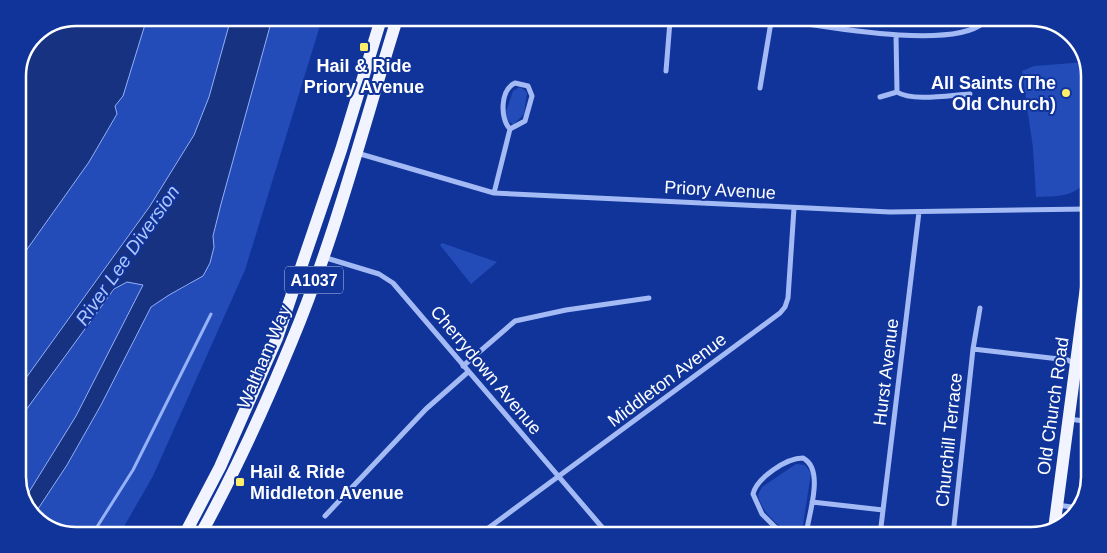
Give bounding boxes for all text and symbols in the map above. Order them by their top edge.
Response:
marker: Hail & Ride Priory Avenue [358,41,370,53]
place label: Hail & Ride Priory Avenue [304,56,424,97]
place label: All Saints (The Old Church) [931,73,1056,114]
marker: All Saints (The Old Church) [1060,87,1072,99]
street label: Priory Avenue [664,177,776,203]
water label: River Lee Diversion [71,181,184,329]
road number: A1037 [285,266,343,294]
street label: Waltham Way [233,302,295,412]
street label: Cherrydown Avenue [426,302,546,438]
street label: Hurst Avenue [870,317,902,427]
street label: Middleton Avenue [604,329,730,431]
street label: Old Church Road [1033,336,1073,476]
street label: Churchill Terrace [932,372,966,508]
place label: Hail & Ride Middleton Avenue [250,462,404,503]
marker: Hail & Ride Middleton Avenue [234,476,246,488]

